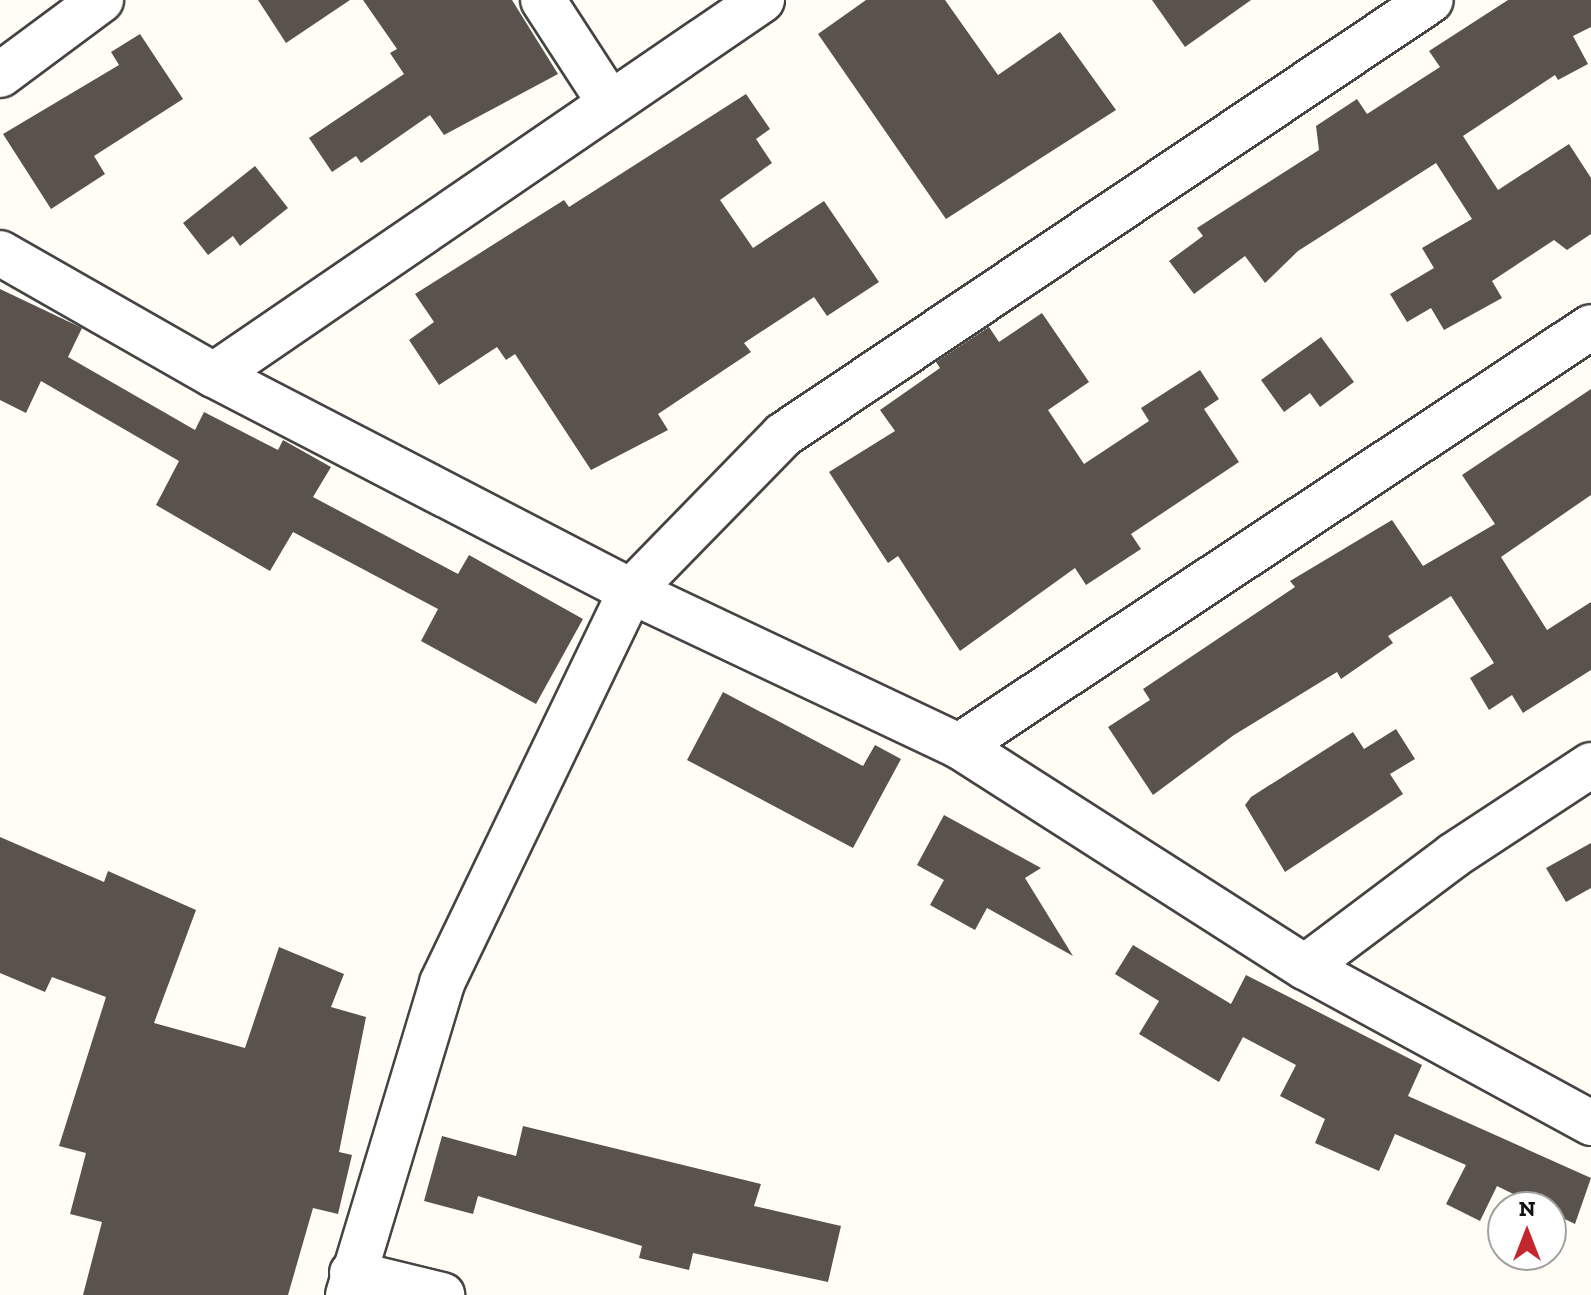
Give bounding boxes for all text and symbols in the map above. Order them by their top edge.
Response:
north arrow [1487,1191,1567,1271]
text: N [1519,1195,1535,1222]

